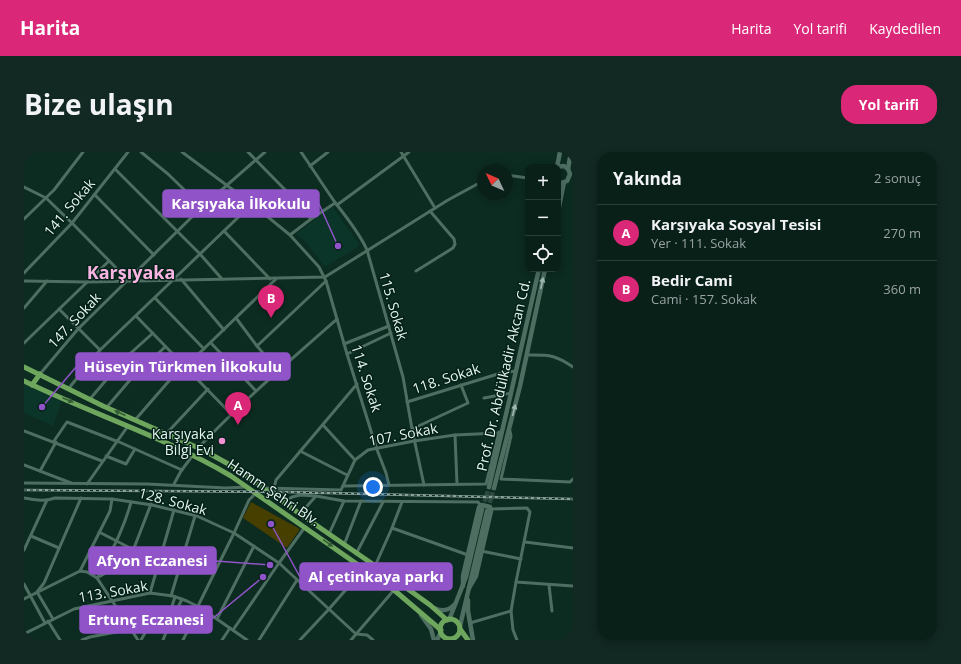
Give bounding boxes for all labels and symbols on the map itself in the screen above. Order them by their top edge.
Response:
north arrow [477,164,513,200]
street label: 141. Sokak [39,174,99,240]
callout: Karşıyaka İlkokulu [163,190,319,217]
text: Karşıyaka İlkokulu [171,193,311,213]
district label: Karşıyaka [87,260,175,284]
street label: 115. Sokak [375,270,413,343]
street label: Prof. Dr. Abdülkadir Akcan Cd. [472,277,534,473]
one-way arrow [540,277,546,289]
pin: B [258,285,284,318]
street label: 147. Sokak [43,287,105,352]
street label: 114. Sokak [347,342,387,415]
callout: Hüseyin Türkmen İlkokulu [76,353,290,380]
text: Hüseyin Türkmen İlkokulu [84,356,282,376]
street label: 118. Sokak [410,358,483,398]
pin: A [225,392,251,425]
one-way arrow [63,398,75,404]
one-way arrow [511,403,517,415]
one-way arrow [114,410,125,416]
street label: 107. Sokak [367,418,440,450]
place label: Karşıyaka Bilgi Evi [152,424,214,459]
marker: Karşıyaka Bilgi Evi [217,436,227,446]
street label: Hamm Şehri Blv. [224,454,324,530]
your location [363,477,383,497]
street label: 128. Sokak [137,483,210,519]
one-way arrow [323,539,334,547]
callout: Afyon Eczanesi [89,547,216,574]
text: Afyon Eczanesi [97,550,207,570]
callout: Al çetinkaya parkı [300,563,452,590]
text: Al çetinkaya parkı [308,566,444,586]
street label: 113. Sokak [77,575,150,606]
callout: Ertunç Eczanesi [80,606,212,633]
text: Ertunç Eczanesi [88,609,204,629]

